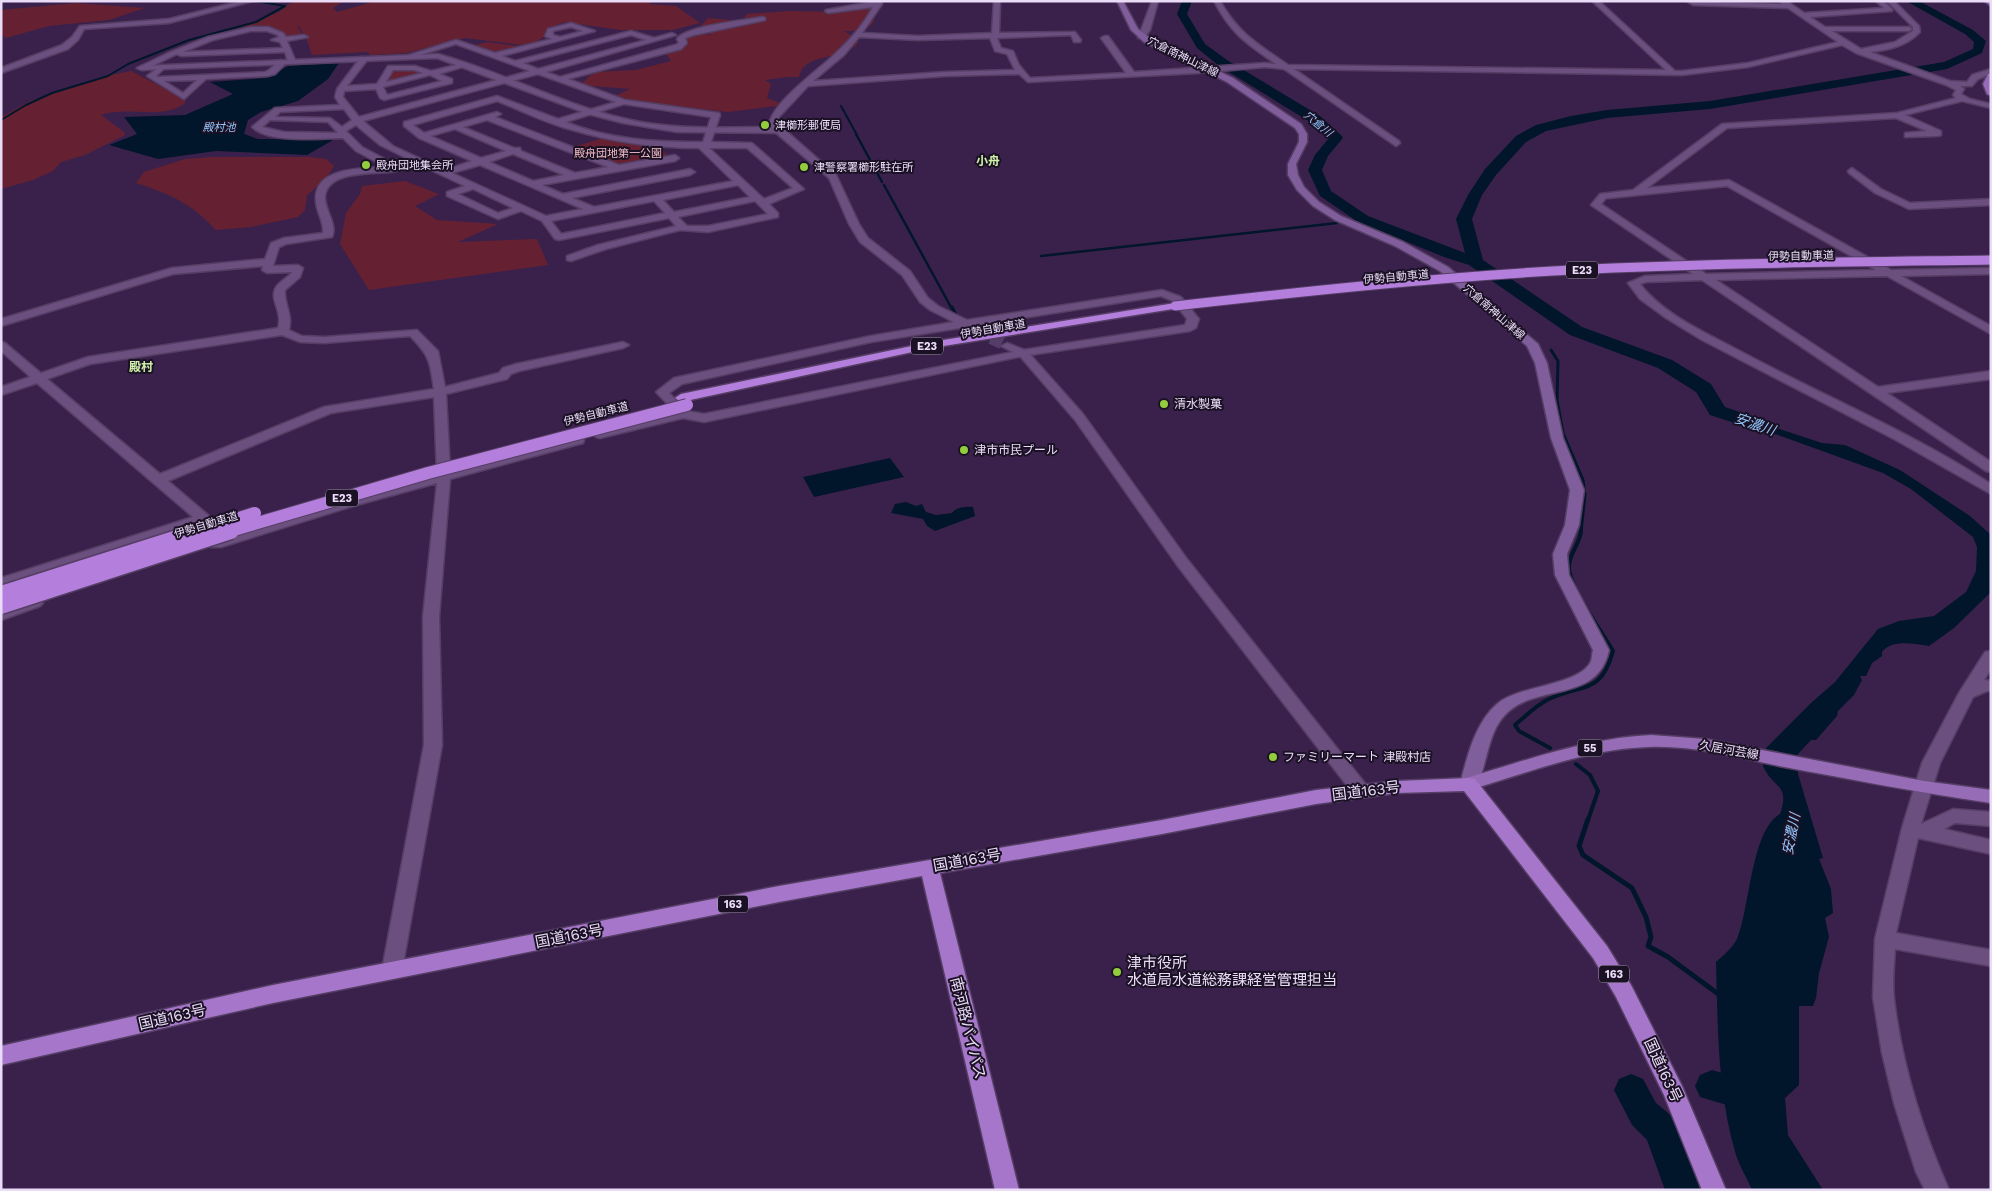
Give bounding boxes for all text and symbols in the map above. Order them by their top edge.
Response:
street label: 穴倉南神山津線 [1146,34,1220,80]
water label: 穴倉川 [1301,109,1336,140]
marker: 津櫛形郵便局 [759,119,771,131]
place label: 津櫛形郵便局 [775,119,841,132]
water label: 殿村池 [203,121,236,134]
park label: 殿舟団地第一公園 [574,147,662,160]
district label: 小舟 [976,154,1000,168]
marker: 殿舟団地集会所 [360,159,372,171]
place label: 殿舟団地集会所 [376,159,454,172]
marker: 津警察署櫛形駐在所 [798,161,810,173]
place label: 津警察署櫛形駐在所 [814,161,914,174]
street label: 伊勢自動車道 [1768,249,1834,263]
road number: E23 [1566,262,1598,278]
street label: 伊勢自動車道 [1363,268,1429,286]
street label: 穴倉南神山津線 [1461,282,1527,342]
street label: 伊勢自動車道 [959,317,1027,341]
road number: E23 [911,338,943,354]
district label: 殿村 [129,360,153,374]
place label: 清水製菓 [1174,397,1222,411]
marker: 清水製菓 [1158,398,1170,410]
street label: 伊勢自動車道 [562,400,630,428]
water label: 安濃川 [1733,410,1779,439]
place label: 津市市民プール [974,443,1058,457]
marker: 津市市民プール [958,444,970,456]
road number: E23 [326,489,358,506]
street label: 伊勢自動車道 [173,509,239,541]
street label: 久居河芸線 [1698,738,1760,762]
road number: 55 [1578,740,1602,756]
place label: ファミリーマート 津殿村店 [1283,750,1431,764]
marker: ファミリーマート 津殿村店 [1267,751,1279,763]
street label: 国道163号 [1331,778,1401,804]
water label: 安濃川 [1779,810,1803,856]
street label: 国道163号 [932,845,1002,875]
road number: 163 [718,896,748,912]
street label: 国道163号 [534,921,604,951]
place label: 津市役所 水道局水道総務課経営管理担当 [1127,954,1337,989]
marker: 津市役所 水道局水道総務課経営管理担当 [1111,966,1123,978]
road number: 163 [1599,966,1629,982]
street label: 南河路バイパス [947,975,989,1081]
street label: 国道163号 [136,1001,208,1033]
street label: 国道163号 [1640,1035,1686,1105]

